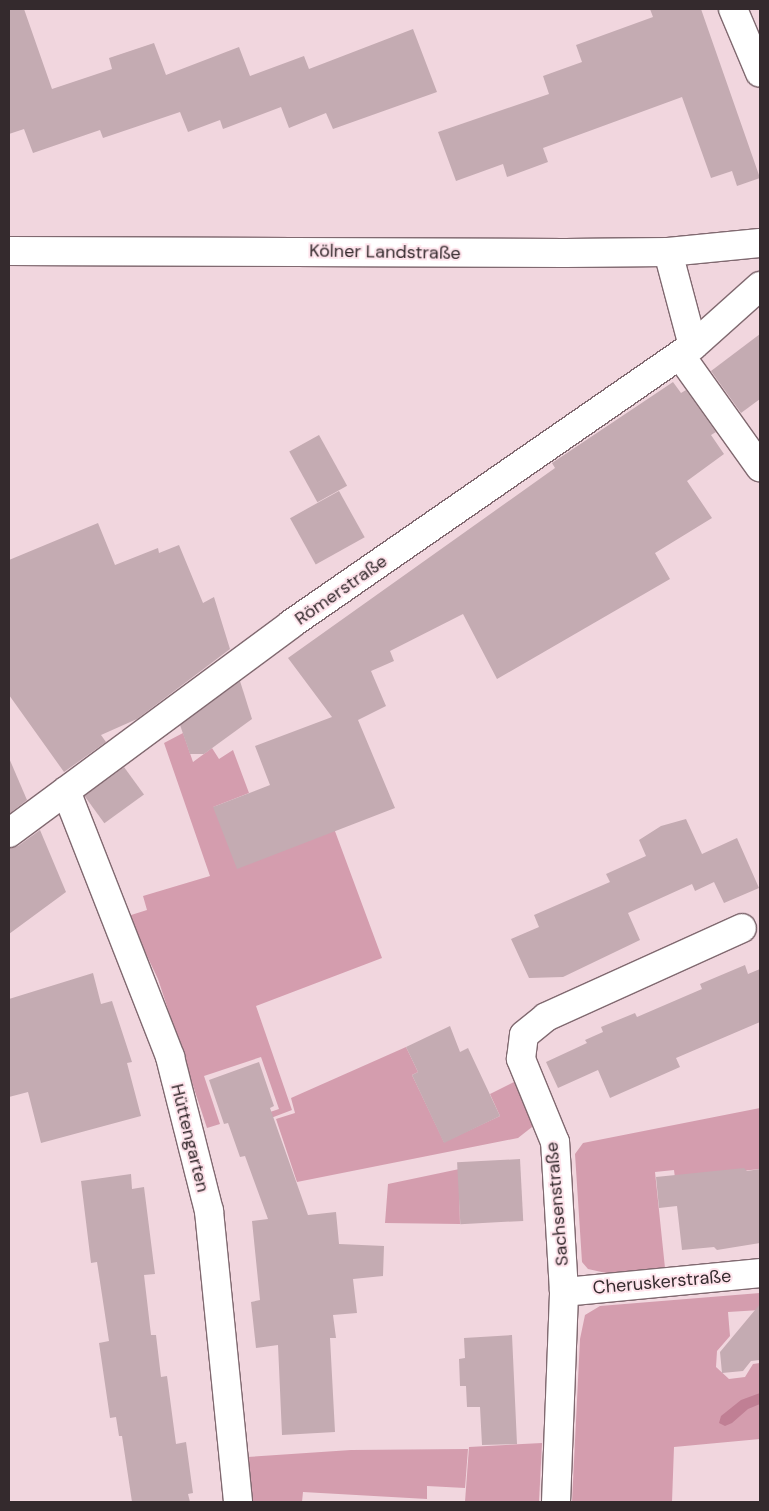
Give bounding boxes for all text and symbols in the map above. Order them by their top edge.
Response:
street label: Kölner Landstraße [309,240,461,264]
street label: Römerstraße [291,550,391,630]
street label: Hüttengarten [166,1082,214,1194]
street label: Sachsenstraße [541,1141,573,1267]
street label: Cheruskerstraße [592,1265,732,1299]

